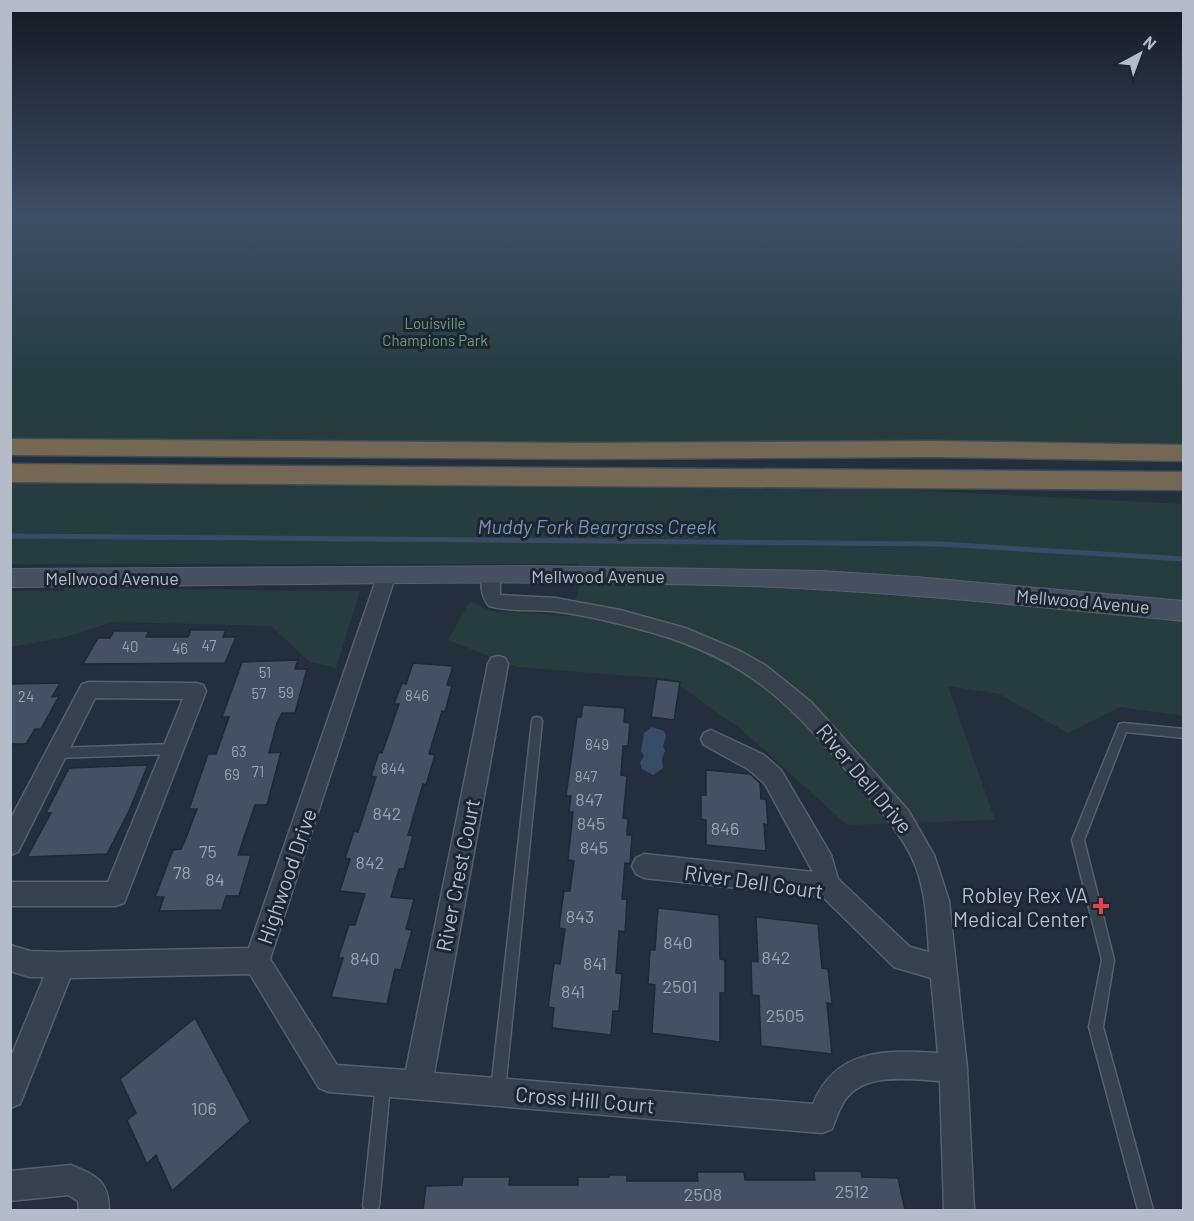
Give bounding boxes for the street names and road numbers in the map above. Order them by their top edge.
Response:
street label: Mellwood Avenue [531,565,665,587]
street label: Mellwood Avenue [45,567,179,589]
street label: Mellwood Avenue [1015,584,1151,618]
street label: River Dell Drive [812,718,918,838]
street label: River Crest Court [430,796,484,954]
street label: Highwood Drive [251,805,321,947]
street label: River Dell Court [683,859,825,903]
street label: Cross Hill Court [514,1080,656,1118]

